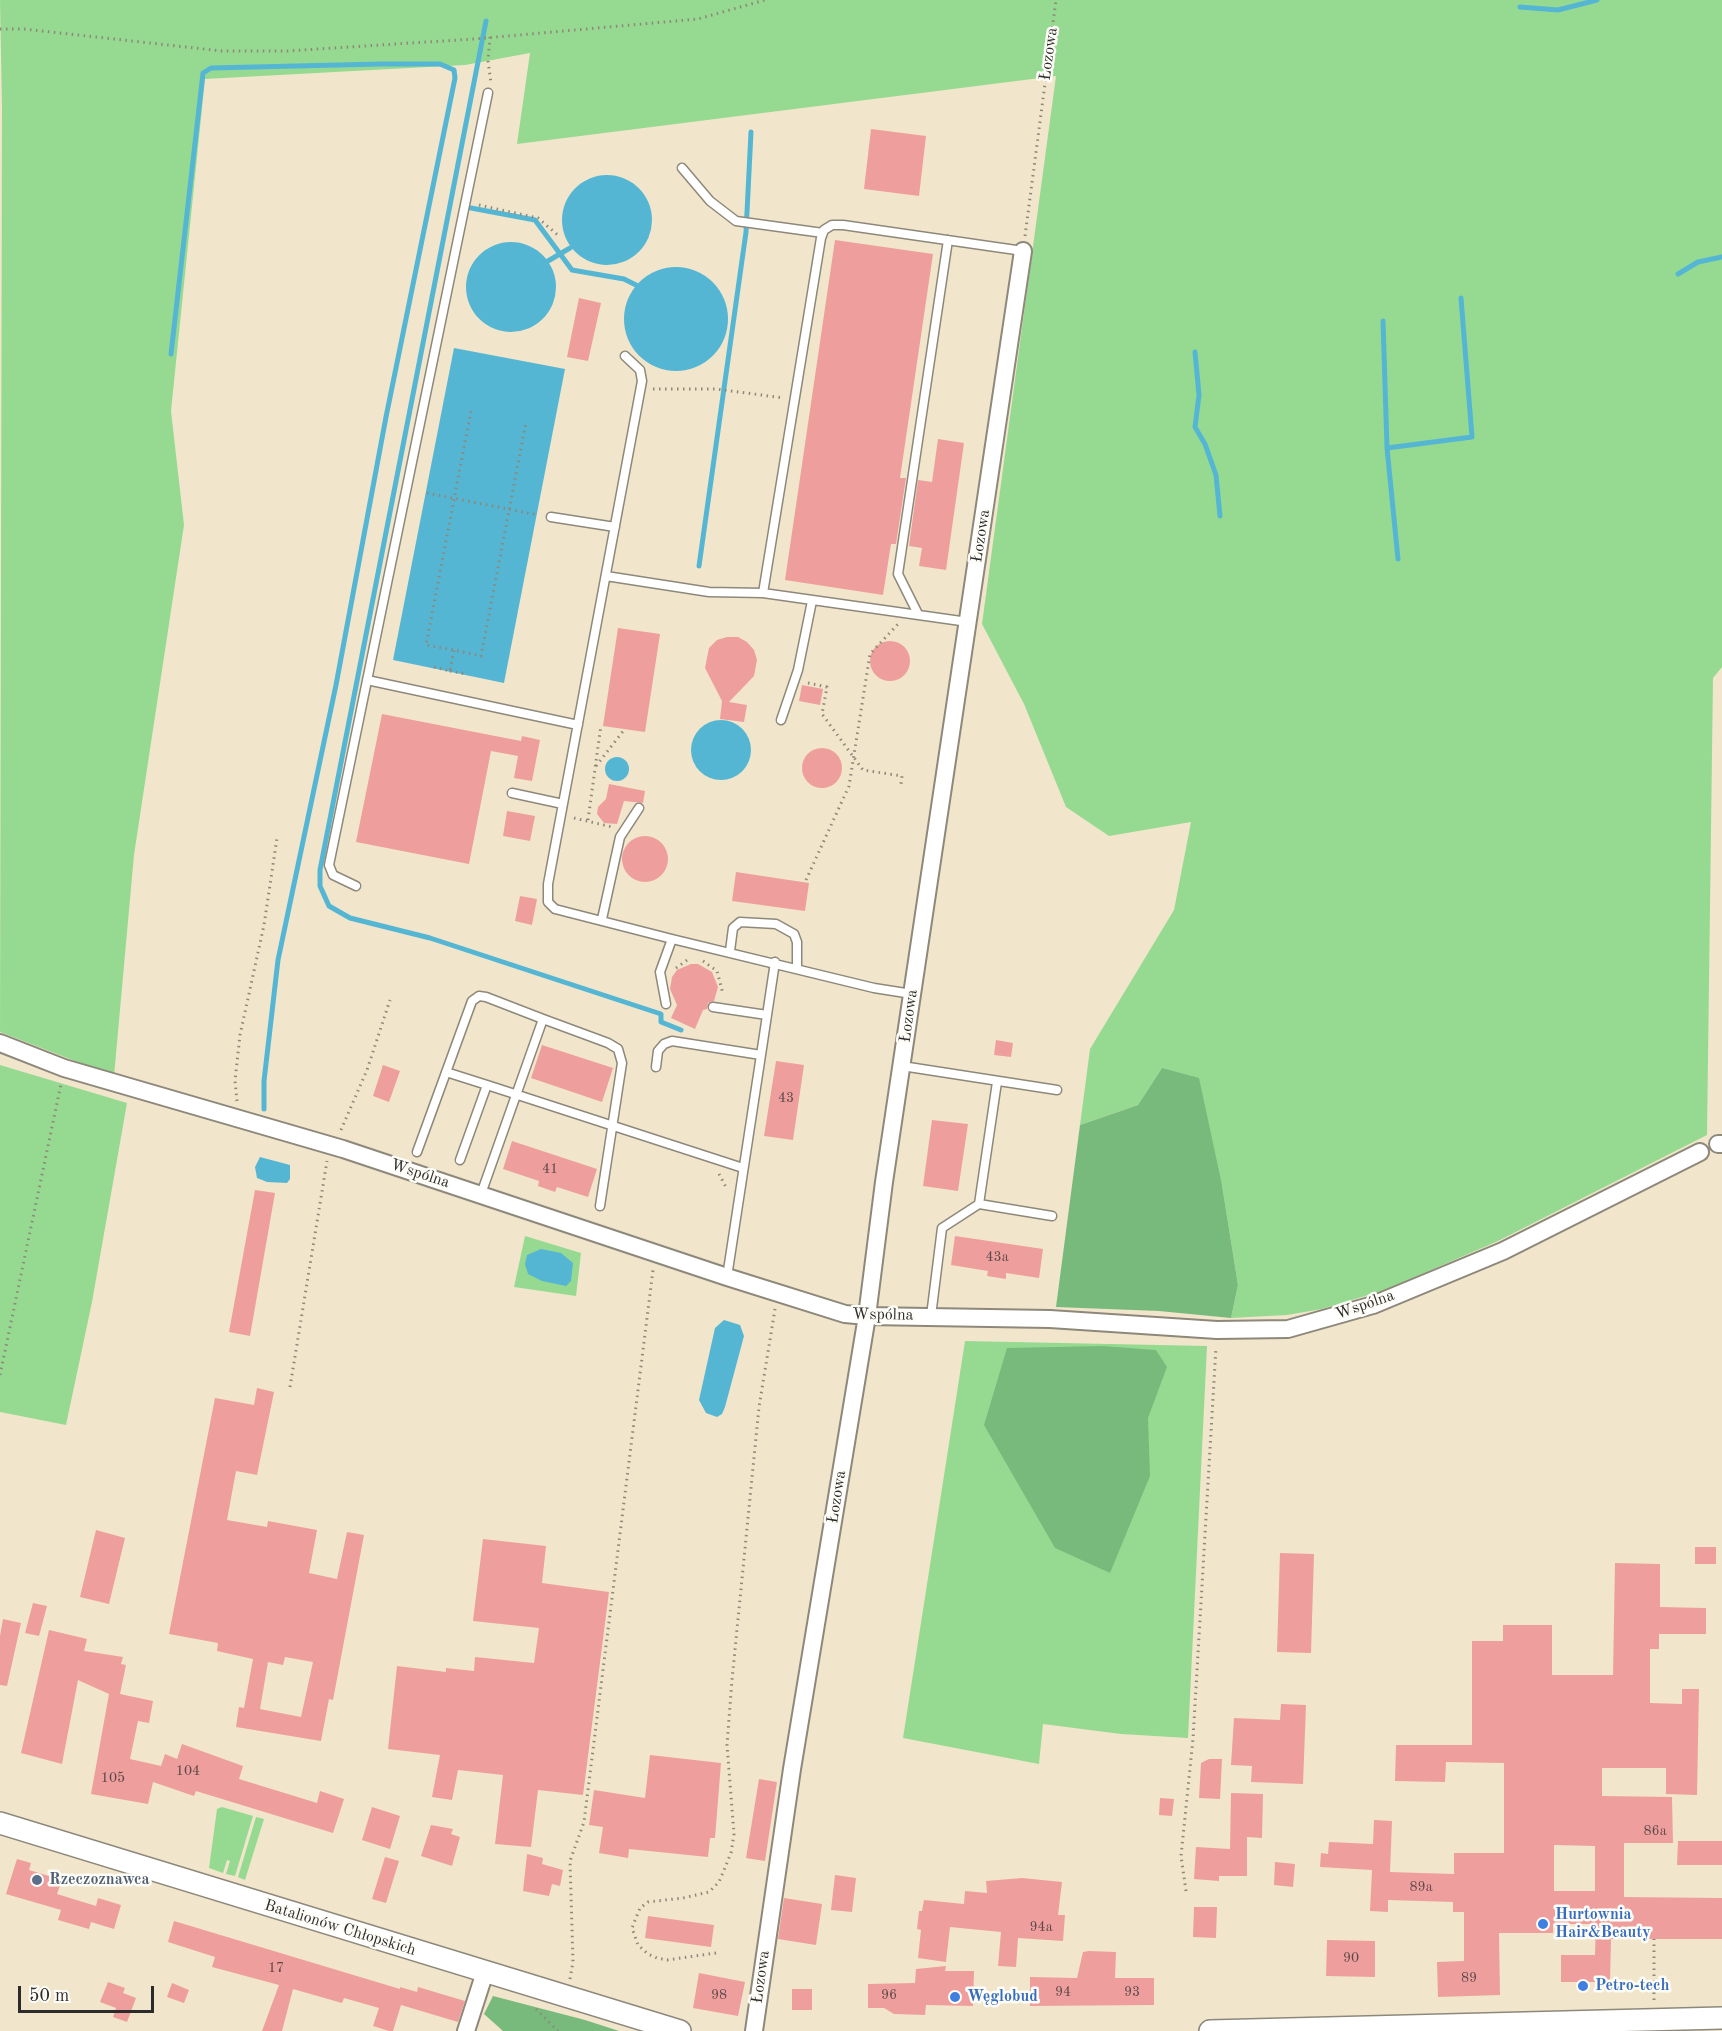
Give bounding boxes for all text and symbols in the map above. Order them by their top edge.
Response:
street label: Łozowa [1036,26,1062,82]
street label: Łozowa [967,508,995,564]
street label: Łozowa [896,988,922,1044]
house number: 43 [778,1090,794,1106]
street label: Wspólna [388,1155,452,1193]
house number: 41 [542,1161,558,1177]
house number: 43a [985,1249,1009,1265]
street label: Wspólna [1333,1286,1397,1324]
street label: Wspólna [852,1305,914,1325]
street label: Łozowa [823,1469,851,1525]
house number: 104 [176,1763,200,1779]
house number: 105 [101,1770,125,1786]
house number: 86a [1643,1823,1667,1839]
place label: Rzeczoznawca [49,1870,150,1890]
marker: Rzeczoznawca [30,1873,44,1887]
house number: 89a [1409,1879,1433,1895]
street label: Batalionów Chłopskich [262,1896,418,1960]
place label: Hurtownia Hair&Beauty [1555,1905,1651,1943]
marker: Hurtownia Hair&Beauty [1536,1917,1550,1931]
house number: 94a [1029,1919,1053,1935]
street label: Łozowa [748,1949,774,2005]
house number: 90 [1343,1950,1359,1966]
house number: 17 [268,1960,284,1976]
house number: 89 [1461,1970,1477,1986]
scale bar [21,1974,158,2012]
place label: Petro-tech [1595,1976,1670,1996]
marker: Petro-tech [1576,1979,1590,1993]
house number: 94 [1055,1984,1071,2000]
house number: 93 [1124,1984,1140,2000]
text: 50 m [29,1987,69,2005]
house number: 98 [711,1987,727,2003]
house number: 96 [881,1987,897,2003]
place label: Węglobud [967,1987,1038,2007]
marker: Węglobud [948,1990,962,2004]

